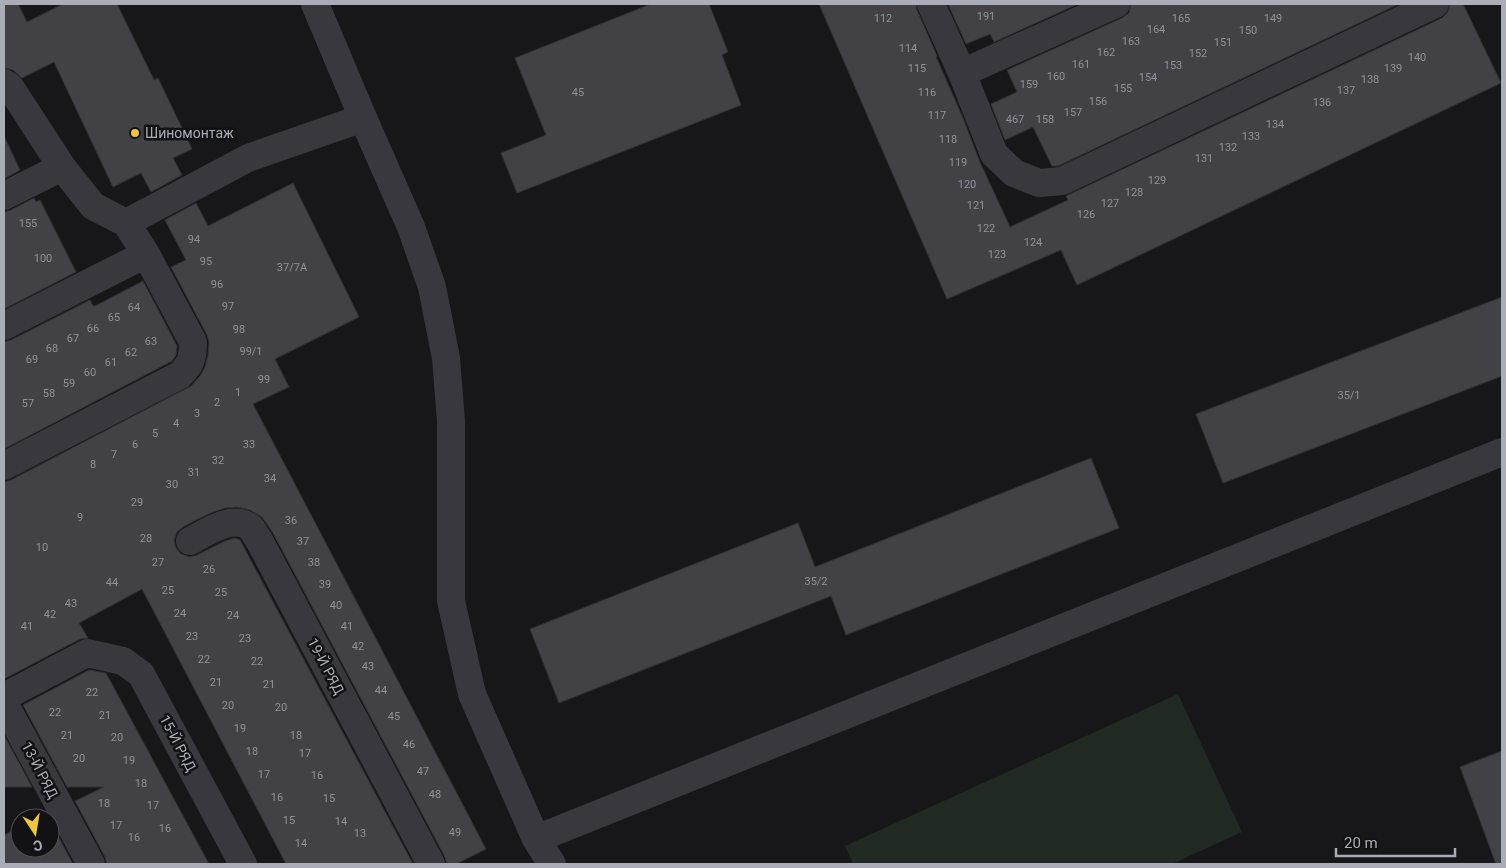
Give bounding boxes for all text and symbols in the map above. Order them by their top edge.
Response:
house number: 191 [977,10,995,23]
house number: 112 [874,12,892,25]
house number: 165 [1172,12,1190,25]
house number: 149 [1264,12,1282,25]
house number: 164 [1147,23,1165,36]
house number: 150 [1239,24,1257,37]
house number: 163 [1122,35,1140,48]
house number: 151 [1214,36,1232,49]
house number: 114 [899,42,917,55]
house number: 162 [1097,46,1115,59]
house number: 152 [1189,47,1207,60]
house number: 140 [1408,51,1426,64]
house number: 161 [1072,58,1090,71]
house number: 153 [1164,59,1182,72]
house number: 115 [908,62,926,75]
house number: 139 [1384,62,1402,75]
house number: 160 [1047,70,1065,83]
house number: 154 [1139,71,1157,84]
house number: 138 [1361,73,1379,86]
house number: 159 [1020,78,1038,91]
house number: 155 [1114,82,1132,95]
house number: 137 [1337,84,1355,97]
house number: 45 [572,86,584,99]
house number: 116 [918,86,936,99]
house number: 156 [1089,95,1107,108]
house number: 136 [1313,96,1331,109]
house number: 157 [1064,106,1082,119]
house number: 117 [928,109,946,122]
house number: 467 [1006,113,1024,126]
house number: 158 [1036,113,1054,126]
house number: 134 [1266,118,1284,131]
place label: Шиномонтаж [145,125,234,141]
marker: Шиномонтаж [129,127,141,139]
house number: 133 [1242,130,1260,143]
house number: 118 [939,133,957,146]
house number: 132 [1219,141,1237,154]
house number: 131 [1195,152,1213,165]
house number: 119 [949,156,967,169]
house number: 129 [1148,174,1166,187]
house number: 120 [958,178,976,191]
house number: 128 [1125,186,1143,199]
house number: 127 [1101,197,1119,210]
house number: 121 [967,199,985,212]
house number: 126 [1077,208,1095,221]
house number: 155 [19,217,37,230]
house number: 122 [977,222,995,235]
house number: 94 [188,233,200,246]
house number: 124 [1024,236,1042,249]
house number: 123 [988,248,1006,261]
house number: 100 [34,252,52,265]
house number: 95 [200,255,212,268]
house number: 37/7А [277,261,308,274]
house number: 96 [211,278,223,291]
house number: 97 [222,300,234,313]
house number: 64 [128,301,140,314]
house number: 65 [108,311,120,324]
house number: 66 [87,322,99,335]
house number: 98 [233,323,245,336]
house number: 67 [67,332,79,345]
house number: 63 [145,335,157,348]
house number: 68 [46,342,58,355]
house number: 99/1 [239,345,263,358]
house number: 62 [125,346,137,359]
house number: 69 [26,353,38,366]
house number: 61 [105,356,117,369]
house number: 60 [84,366,96,379]
house number: 99 [258,373,270,386]
house number: 59 [63,377,75,390]
house number: 1 [235,386,241,399]
house number: 58 [43,387,55,400]
house number: 35/1 [1337,389,1361,402]
house number: 2 [214,396,220,409]
house number: 57 [22,397,34,410]
house number: 3 [194,407,200,420]
house number: 4 [173,417,179,430]
house number: 5 [152,427,158,440]
house number: 6 [132,438,138,451]
house number: 33 [243,438,255,451]
house number: 7 [111,448,117,461]
house number: 32 [212,454,224,467]
house number: 8 [90,458,96,471]
house number: 31 [188,466,200,479]
house number: 34 [264,472,276,485]
house number: 30 [166,478,178,491]
house number: 29 [131,496,143,509]
house number: 9 [77,511,83,524]
house number: 36 [285,514,297,527]
house number: 28 [140,532,152,545]
house number: 37 [297,535,309,548]
house number: 10 [36,541,48,554]
house number: 27 [152,556,164,569]
house number: 38 [308,556,320,569]
house number: 26 [203,563,215,576]
house number: 35/2 [804,575,828,588]
house number: 44 [106,576,118,589]
house number: 39 [319,578,331,591]
house number: 25 [162,584,174,597]
house number: 25 [215,586,227,599]
house number: 43 [65,597,77,610]
house number: 40 [330,599,342,612]
house number: 24 [174,607,186,620]
house number: 42 [44,608,56,621]
house number: 24 [227,609,239,622]
house number: 41 [21,620,33,633]
house number: 41 [341,620,353,633]
house number: 23 [186,630,198,643]
house number: 23 [239,632,251,645]
street label: 19-Й РЯД [305,635,348,697]
house number: 42 [352,640,364,653]
house number: 22 [198,653,210,666]
house number: 22 [251,655,263,668]
house number: 43 [362,660,374,673]
house number: 21 [210,676,222,689]
house number: 21 [263,678,275,691]
house number: 44 [375,684,387,697]
house number: 22 [86,686,98,699]
house number: 20 [222,699,234,712]
house number: 20 [275,701,287,714]
house number: 22 [49,706,61,719]
house number: 21 [99,709,111,722]
house number: 45 [388,710,400,723]
street label: 15-Й РЯД [157,712,200,774]
house number: 19 [234,722,246,735]
house number: 21 [61,729,73,742]
house number: 18 [290,729,302,742]
house number: 20 [111,731,123,744]
house number: 46 [403,738,415,751]
street label: 13-Й РЯД [19,739,62,801]
house number: 18 [246,745,258,758]
house number: 17 [299,747,311,760]
house number: 20 [73,752,85,765]
house number: 19 [123,754,135,767]
house number: 47 [417,765,429,778]
house number: 17 [258,768,270,781]
house number: 16 [311,769,323,782]
house number: 18 [135,777,147,790]
house number: 48 [429,788,441,801]
house number: 16 [271,791,283,804]
house number: 15 [323,792,335,805]
house number: 18 [98,797,110,810]
house number: 17 [147,799,159,812]
north arrow [10,808,60,858]
house number: 15 [283,814,295,827]
house number: 14 [335,815,347,828]
house number: 17 [110,819,122,832]
house number: 16 [159,822,171,835]
house number: 49 [449,826,461,839]
scale bar [1336,826,1455,858]
house number: 13 [354,827,366,840]
house number: 16 [128,831,140,844]
text: 20 m [1344,834,1378,852]
text: С [32,837,44,854]
house number: 14 [295,837,307,850]

